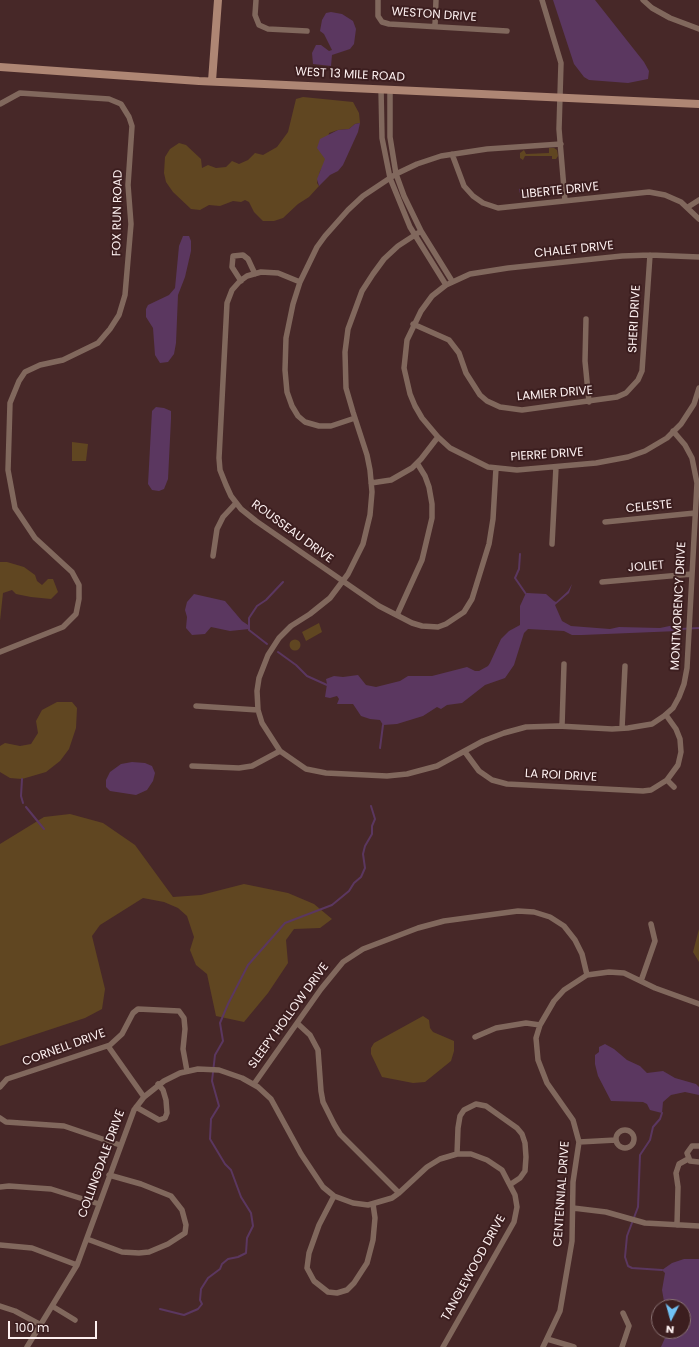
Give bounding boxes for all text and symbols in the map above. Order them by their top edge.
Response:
street label: WESTON DRIVE [391,5,477,25]
street label: WEST 13 MILE ROAD [295,65,405,85]
street label: FOX RUN ROAD [110,170,126,256]
street label: LIBERTE DRIVE [521,180,599,202]
street label: CHALET DRIVE [534,239,614,261]
street label: SHERI DRIVE [626,285,644,353]
street label: LAMIER DRIVE [516,384,594,404]
street label: PIERRE DRIVE [510,445,584,465]
street label: CELESTE [625,497,673,517]
street label: ROUSSEAU DRIVE [248,498,336,566]
street label: MONTMORENCY DRIVE [668,541,690,671]
street label: JOLIET [627,558,665,576]
street label: LA ROI DRIVE [524,767,598,785]
street label: SLEEPY HOLLOW DRIVE [246,960,332,1072]
street label: CORNELL DRIVE [21,1026,107,1070]
street label: COLLINGDALE DRIVE [76,1108,128,1220]
street label: CENTENNIAL DRIVE [551,1141,573,1247]
street label: TANGLEWOOD DRIVE [439,1212,509,1324]
north arrow [651,1299,691,1339]
scale bar [10,1313,99,1339]
text: 100 m [15,1319,49,1336]
text: N [665,1322,675,1338]

